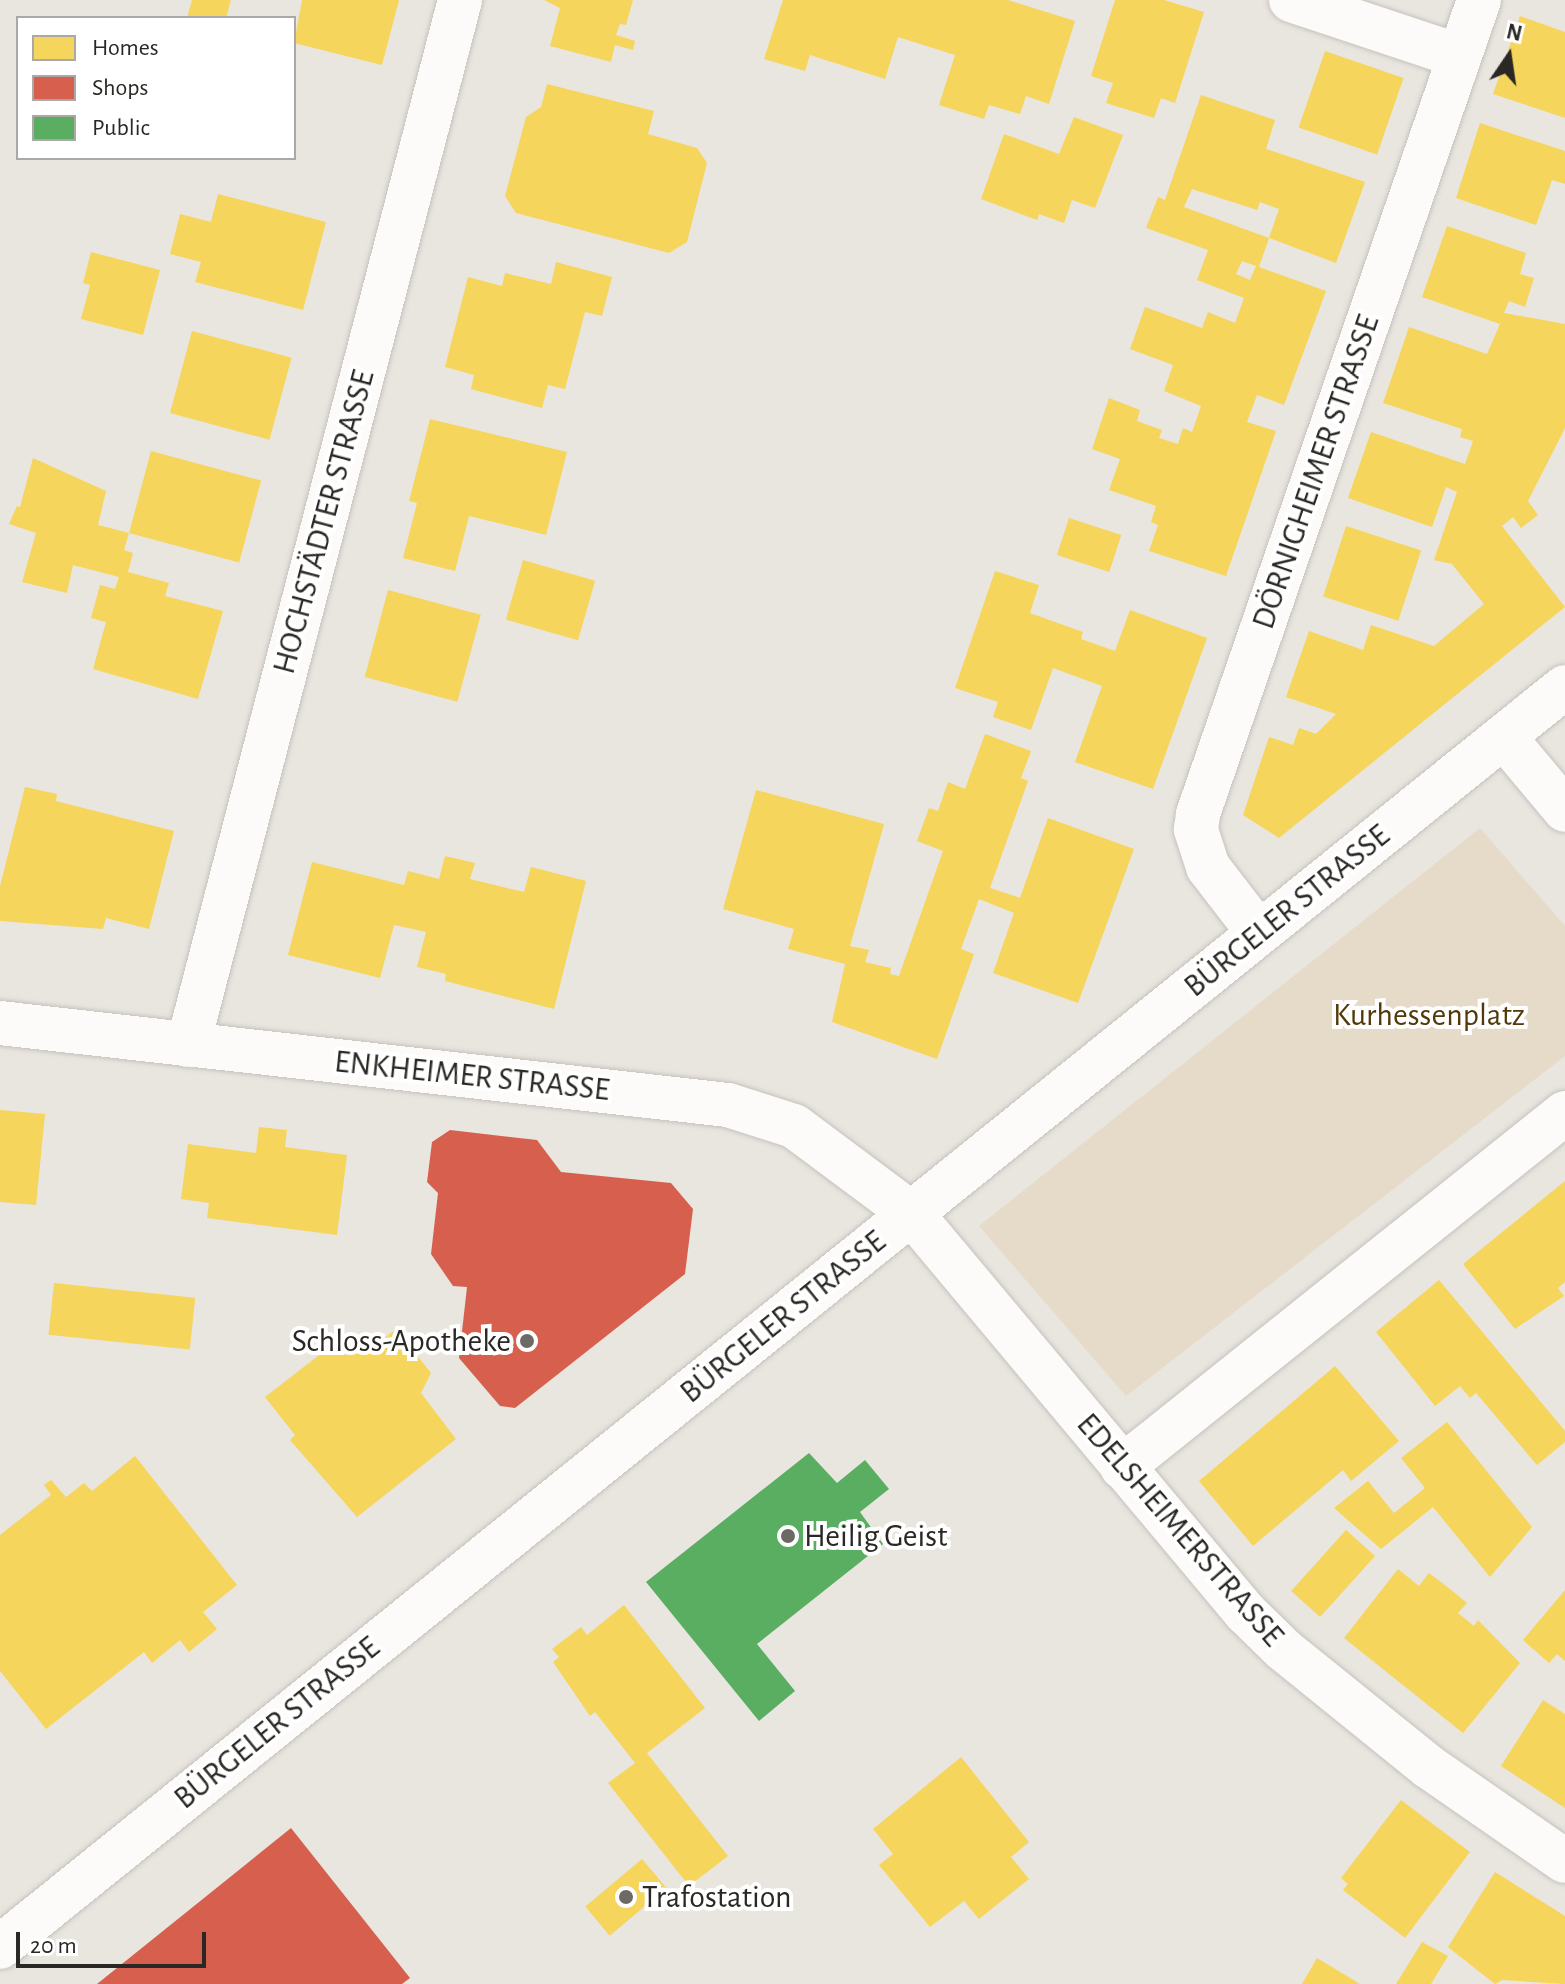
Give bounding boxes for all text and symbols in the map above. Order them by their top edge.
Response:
legend [16,16,296,160]
north arrow [1469,16,1549,96]
text: N [1504,20,1524,45]
text: Homes [92,36,159,60]
text: Shops [92,76,148,100]
text: Public [92,116,150,140]
street label: DÖRNIGHEIMER STRASSE [1244,310,1388,634]
street label: HOCHSTÄDTER STRASSE [265,366,383,678]
street label: BÜRGELER STRASSE [1177,816,1397,1006]
park label: Kurhessenplatz [1333,996,1525,1034]
street label: ENKHEIMER STRASSE [332,1042,612,1110]
street label: BÜRGELER STRASSE [673,1222,893,1412]
place label: Schloss-Apotheke [292,1322,511,1360]
marker: Schloss-Apotheke [518,1332,536,1350]
street label: EDELSHEIMERSTRASSE [1068,1406,1292,1654]
place label: Heilig Geist [804,1517,947,1555]
marker: Heilig Geist [779,1527,797,1545]
street label: BÜRGELER STRASSE [167,1628,387,1818]
place label: Trafostation [642,1878,792,1916]
marker: Trafostation [617,1888,635,1906]
scale bar [20,1916,210,1966]
text: 20 m [30,1934,77,1958]

